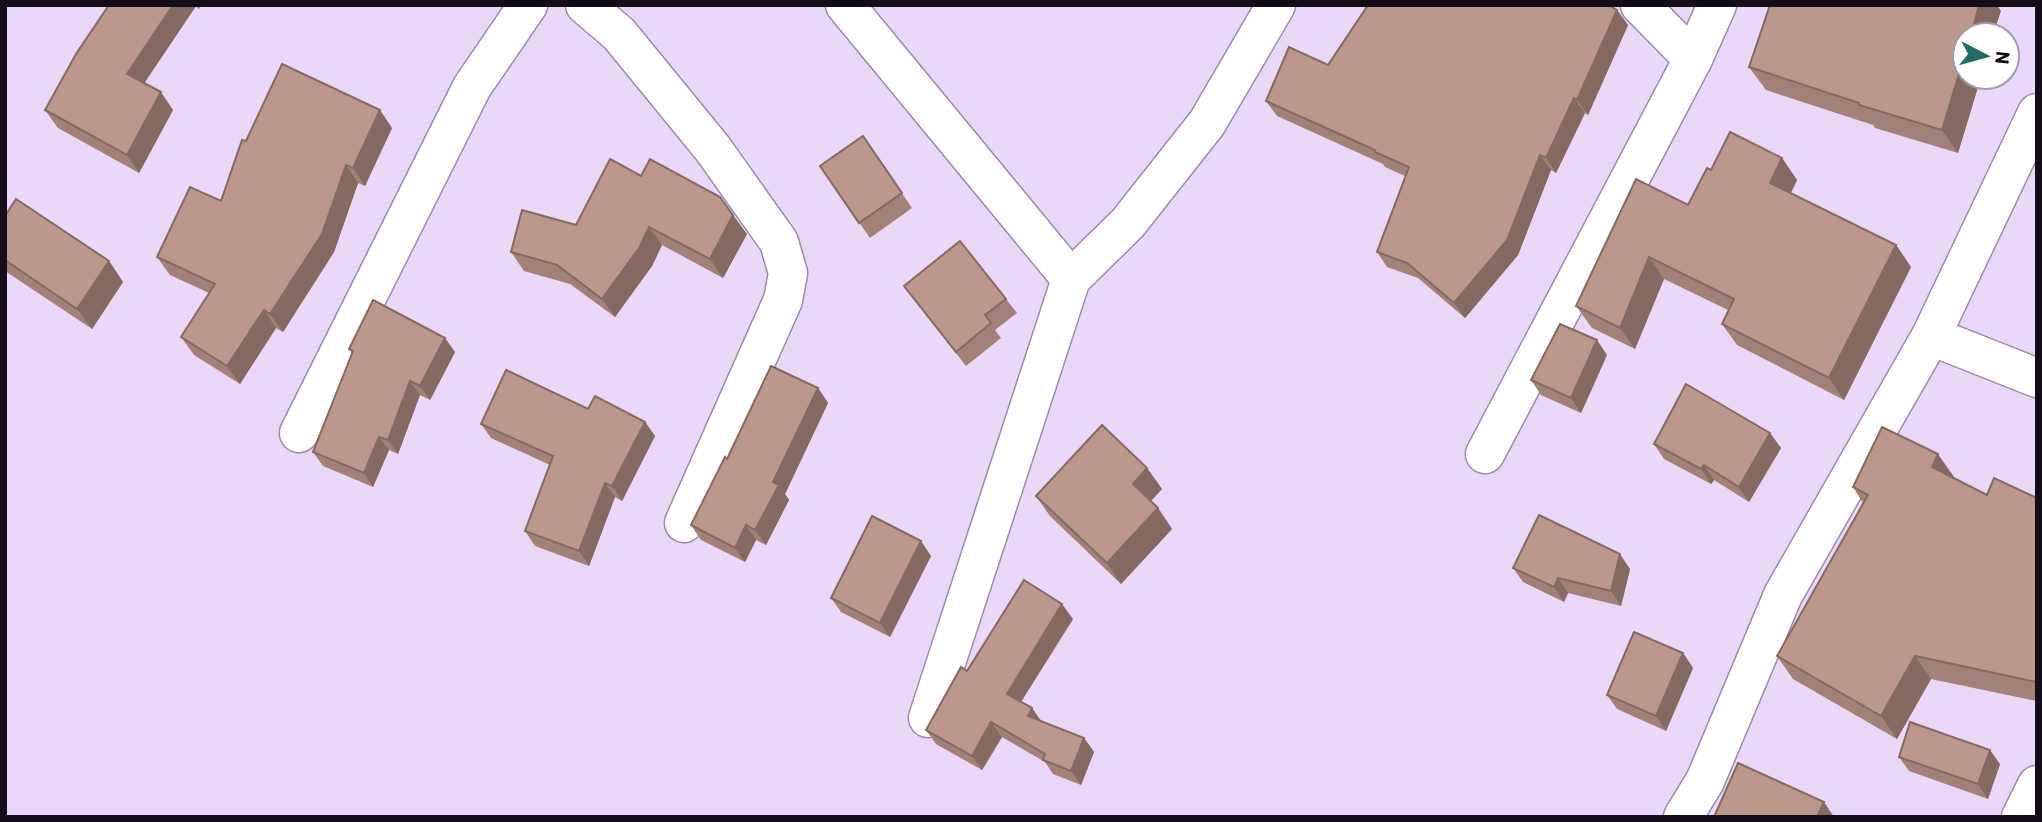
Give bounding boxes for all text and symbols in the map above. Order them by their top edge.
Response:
north arrow [1951,21,2021,91]
text: N [1991,50,2016,65]

